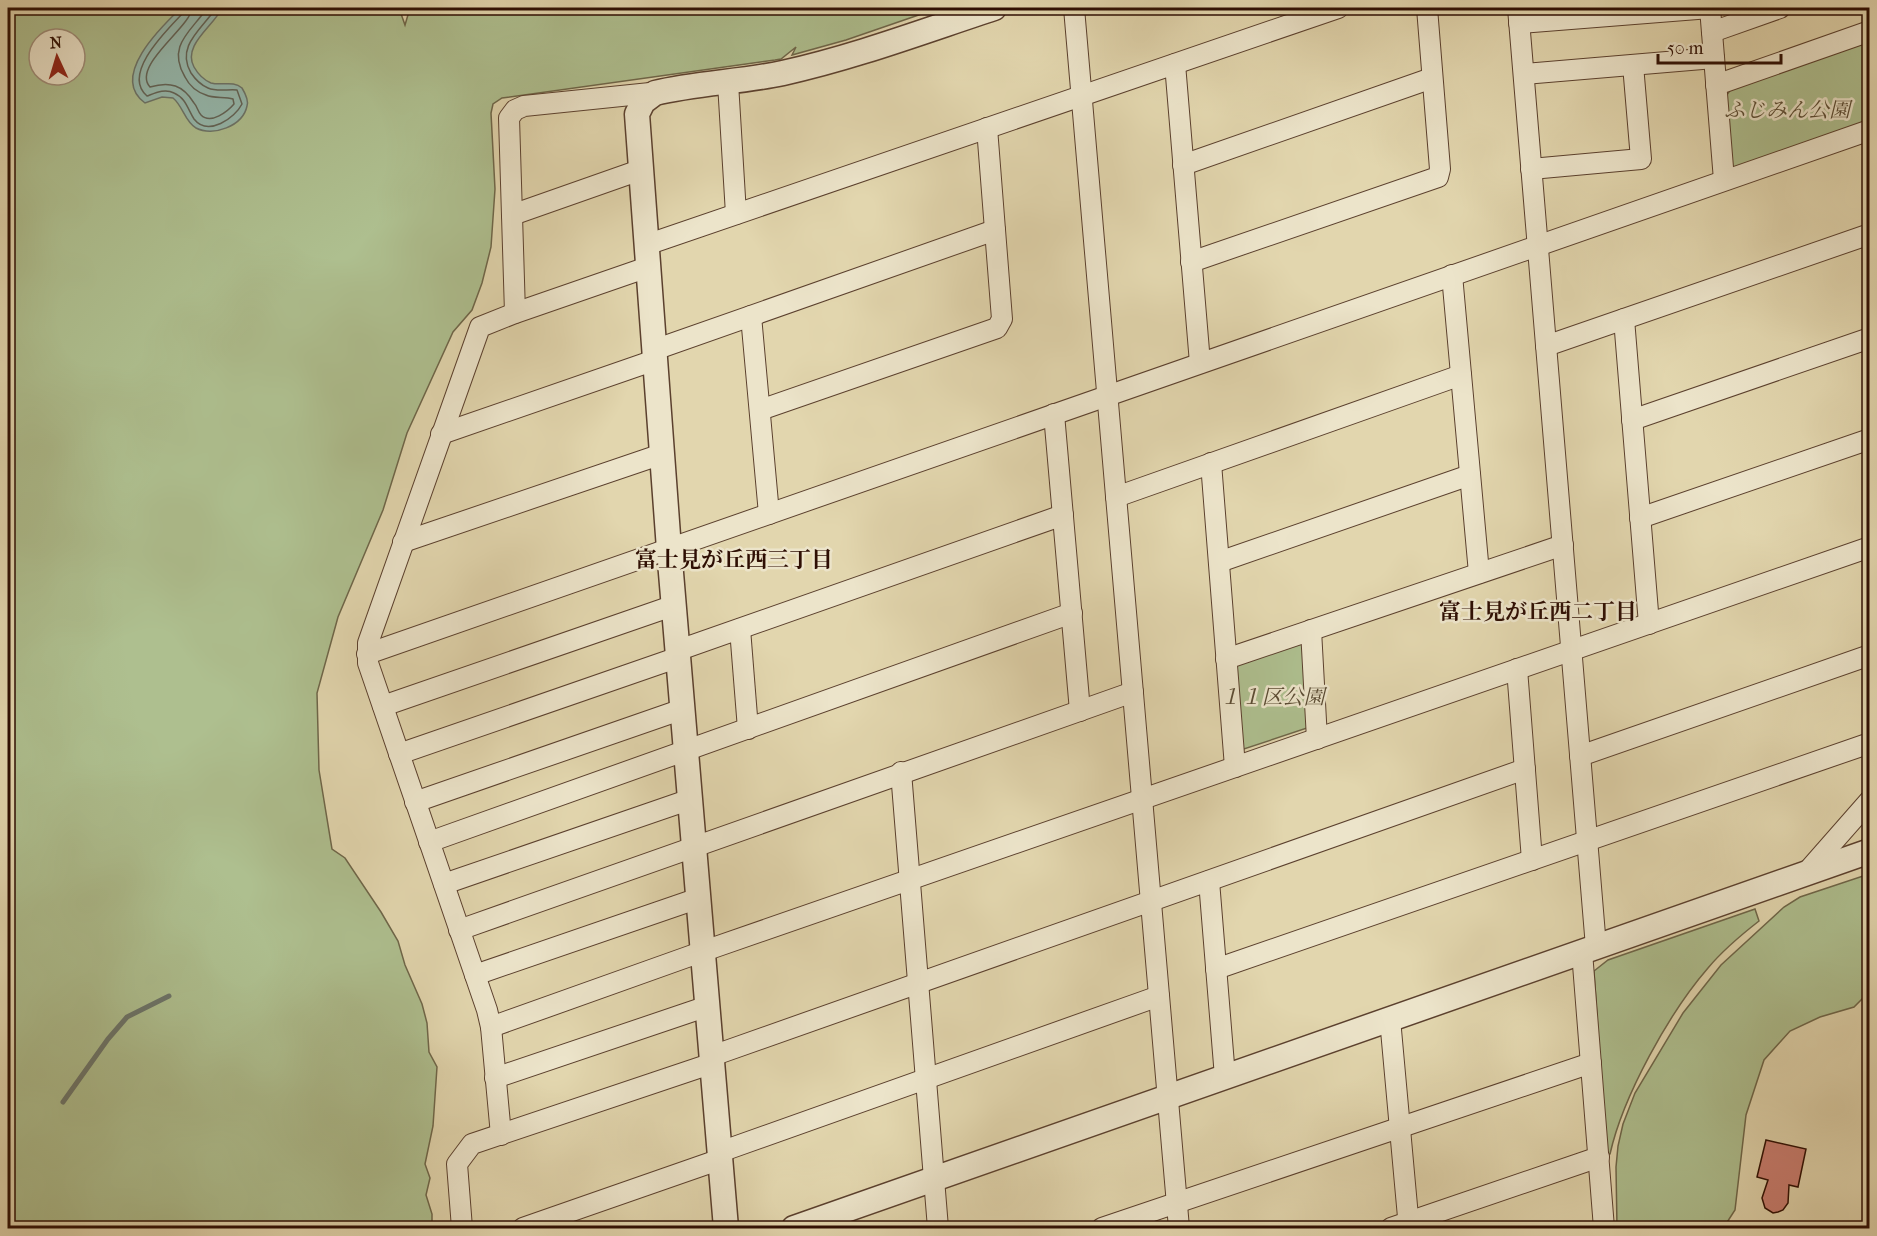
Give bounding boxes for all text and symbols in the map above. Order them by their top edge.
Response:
north arrow [27,27,87,87]
scale bar [1658,27,1781,65]
text: N [49,33,64,52]
text: 50 m [1667,38,1704,59]
park label: ふじみん公園 [1724,98,1853,122]
district label: 富士見が丘西三丁目 [635,547,833,573]
district label: 富士見が丘西二丁目 [1439,599,1637,625]
park label: １１区公園 [1220,685,1327,709]

